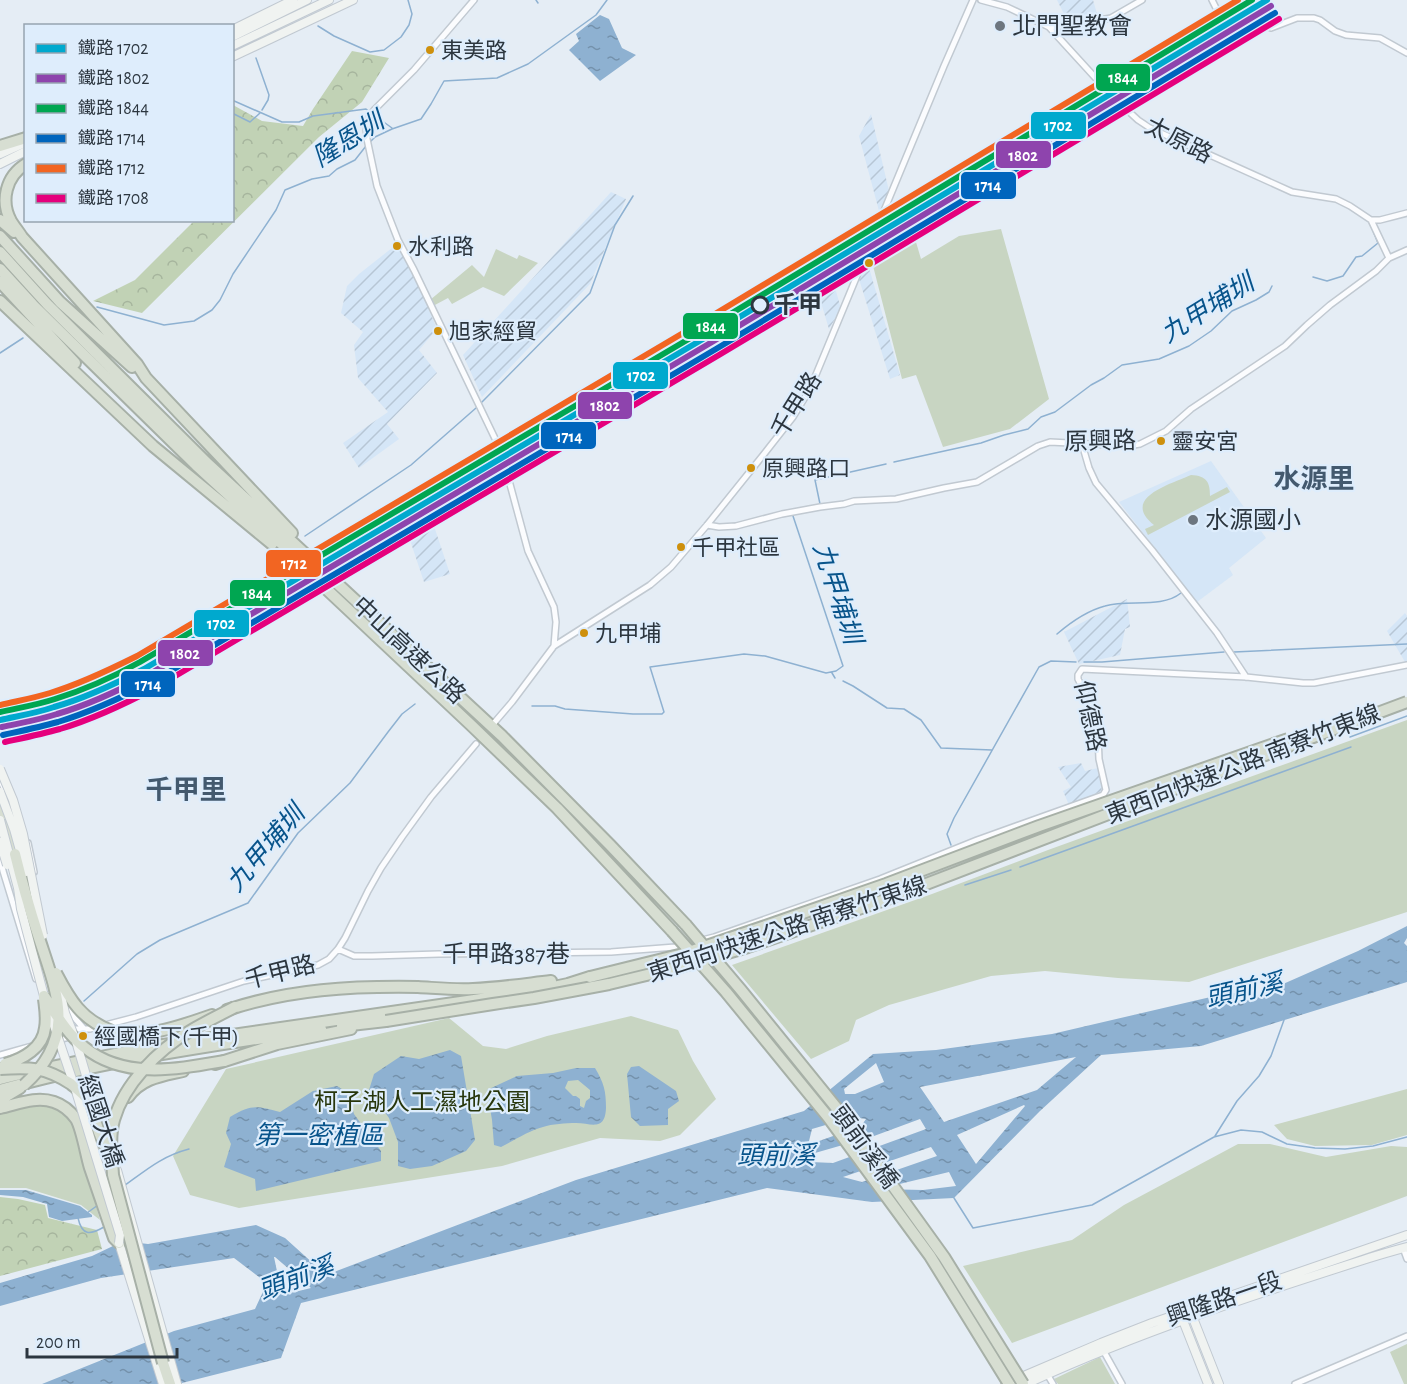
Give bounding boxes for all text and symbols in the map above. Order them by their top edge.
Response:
place label: 北門聖教會 [1012,13,1132,39]
marker: 北門聖教會 [993,19,1007,33]
legend [24,24,234,222]
text: 鐵路 1702 [78,38,148,58]
place label: 東美路 [441,39,507,62]
marker: 東美路 [424,44,436,56]
line badge: 1844 [1095,63,1151,92]
text: 鐵路 1802 [78,68,149,88]
text: 1844 [1108,70,1138,86]
text: 鐵路 1844 [78,98,149,118]
water label: 隆恩圳 [308,105,392,172]
line badge: 1702 [1030,111,1087,140]
street label: 太原路 [1141,112,1217,168]
text: 1702 [1044,118,1073,134]
text: 鐵路 1714 [78,128,146,148]
line badge: 1802 [995,140,1052,169]
text: 1802 [1008,148,1038,164]
text: 鐵路 1712 [78,158,145,178]
line badge: 1714 [960,171,1017,200]
text: 1714 [975,178,1001,194]
text: 鐵路 1708 [78,188,149,208]
place label: 水利路 [408,235,474,258]
marker: 水利路 [391,240,403,252]
unlabelled marker [863,257,875,269]
water label: 九甲埔圳 [1156,267,1262,347]
place label: 千甲 [774,292,822,318]
marker: 千甲 [751,296,769,314]
line badge: 1844 [682,312,739,340]
text: 1844 [696,319,726,335]
place label: 旭家經貿 [449,320,537,343]
marker: 旭家經貿 [432,325,444,337]
line badge: 1702 [612,361,669,390]
text: 1702 [627,368,656,384]
street label: 千甲路 [766,368,826,442]
line badge: 1802 [577,391,633,420]
text: 1802 [590,398,620,414]
line badge: 1714 [540,421,597,450]
street label: 原興路 [1064,427,1136,455]
text: 1714 [556,429,582,445]
place label: 靈安宮 [1172,430,1238,453]
marker: 靈安宮 [1155,435,1167,447]
place label: 原興路口 [762,457,850,480]
marker: 原興路口 [745,462,757,474]
district label: 水源里 [1274,465,1355,493]
place label: 水源國小 [1205,507,1301,533]
marker: 水源國小 [1186,513,1200,527]
place label: 千甲社區 [692,536,780,559]
water label: 九甲埔圳 [809,540,868,651]
marker: 千甲社區 [675,541,687,553]
line badge: 1712 [265,549,322,578]
text: 1712 [281,556,307,572]
line badge: 1844 [229,579,286,607]
text: 1844 [242,586,272,602]
street label: 中山高速公路 [347,591,471,709]
line badge: 1702 [193,609,250,638]
text: 1702 [207,616,236,632]
place label: 九甲埔 [595,622,661,645]
marker: 九甲埔 [578,627,590,639]
line badge: 1802 [157,639,214,667]
text: 1802 [170,646,200,662]
line badge: 1714 [120,670,176,698]
text: 1714 [135,677,161,693]
street label: 仰德路 [1070,678,1110,754]
street label: 東西向快速公路 南寮竹東線 [1102,700,1384,828]
district label: 千甲里 [146,776,227,804]
water label: 九甲埔圳 [221,797,312,896]
street label: 東西向快速公路 南寮竹東線 [644,872,930,986]
street label: 千甲路387巷 [442,941,570,967]
street label: 千甲路 [242,951,318,993]
water label: 頭前溪 [1203,968,1289,1012]
place label: 經國橋下(千甲) [94,1025,239,1048]
marker: 經國橋下(千甲) [77,1030,89,1042]
street label: 經國大橋 [74,1071,128,1171]
park label: 柯子湖人工濕地公園 [314,1089,530,1115]
street label: 頭前溪橋 [826,1101,904,1193]
water label: 第一密植區 [254,1121,387,1149]
water label: 頭前溪 [737,1142,819,1169]
water label: 頭前溪 [255,1251,341,1304]
street label: 興隆路一段 [1163,1267,1285,1331]
scale bar [27,1321,177,1359]
text: 200 m [36,1334,81,1352]

